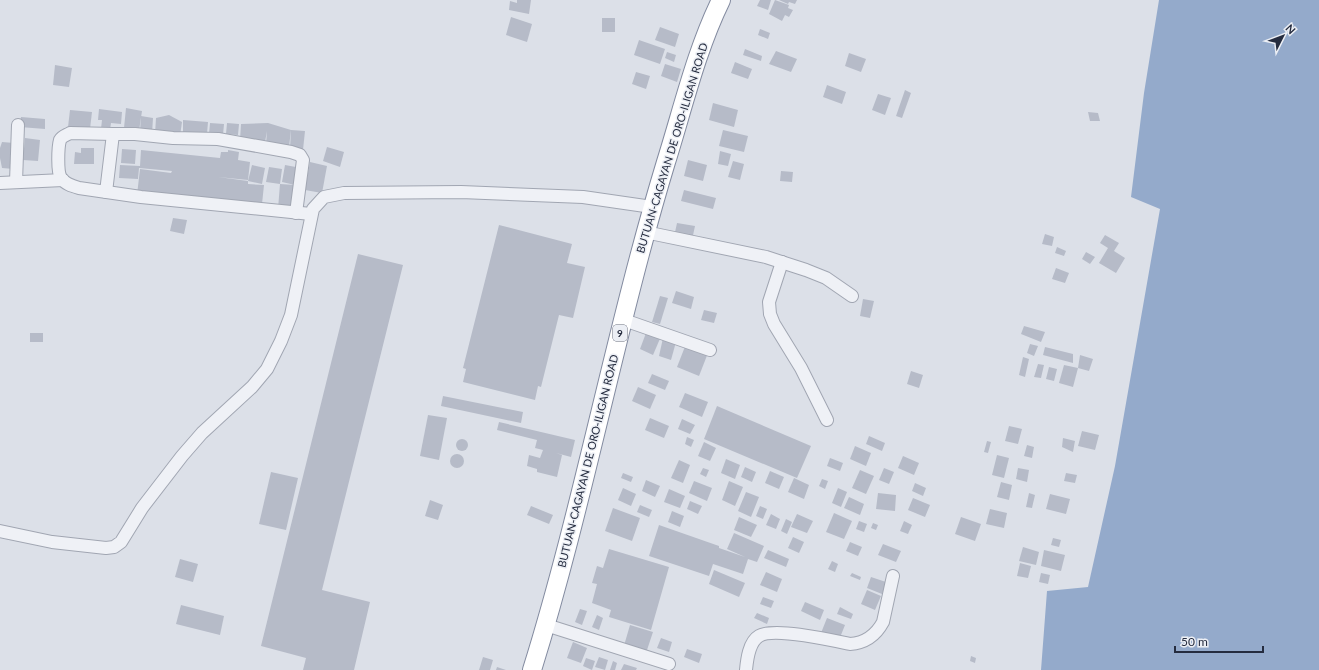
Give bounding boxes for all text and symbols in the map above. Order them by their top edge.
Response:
north arrow [1263,16,1303,56]
text: N [1283,21,1298,36]
street label: BUTUAN-CAGAYAN DE ORO-ILIGAN ROAD [633,41,710,255]
road number: 9 [613,325,627,341]
street label: BUTUAN-CAGAYAN DE ORO-ILIGAN ROAD [555,353,620,569]
scale bar [1175,628,1263,654]
text: 50 m [1181,634,1208,649]

